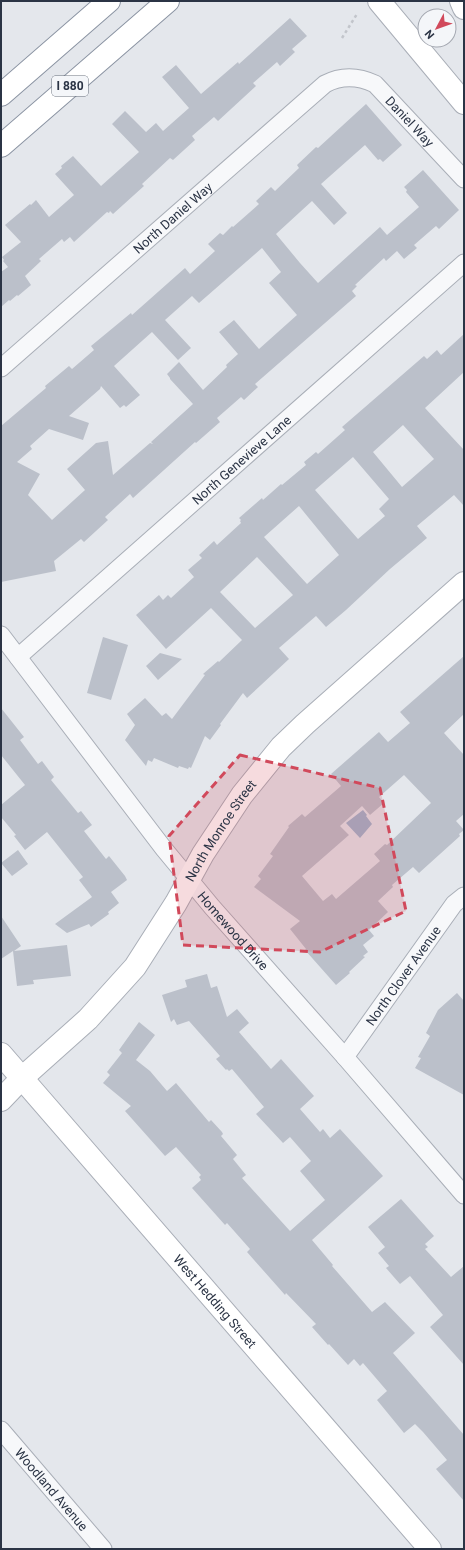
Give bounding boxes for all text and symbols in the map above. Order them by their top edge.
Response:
north arrow [417,8,457,48]
text: N [422,27,437,41]
road number: I 880 [52,76,88,96]
street label: Daniel Way [383,93,437,150]
street label: North Daniel Way [130,179,215,256]
street label: North Genevieve Lane [189,412,294,507]
street label: North Monroe Street [182,777,259,884]
street label: Homewood Drive [195,888,272,973]
street label: North Clover Avenue [363,923,444,1028]
street label: West Hedding Street [171,1251,260,1351]
street label: Woodland Avenue [12,1445,91,1534]

